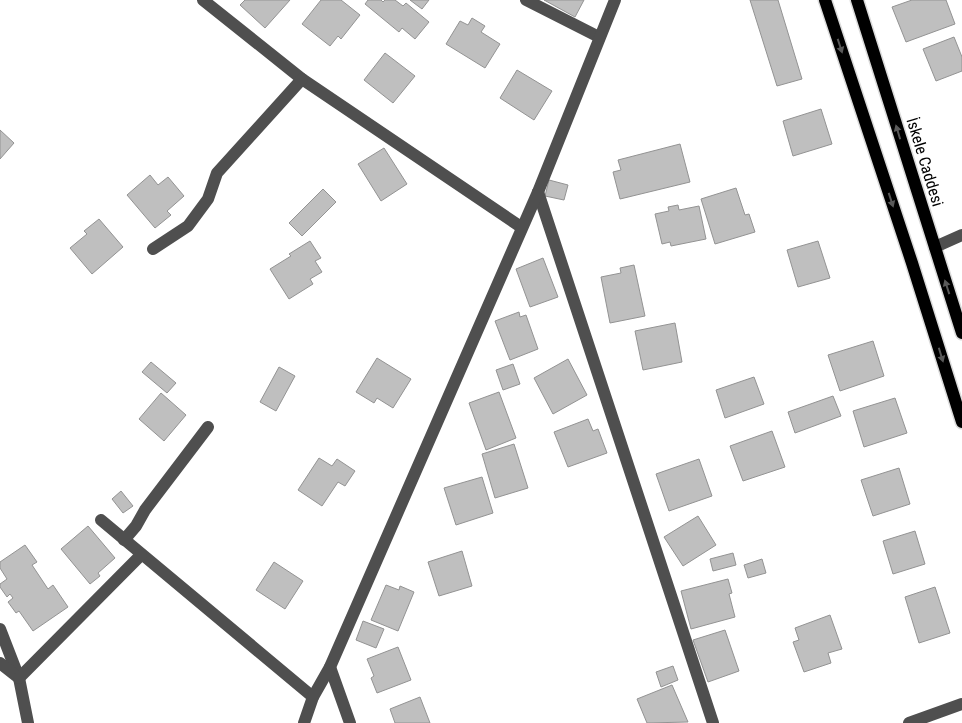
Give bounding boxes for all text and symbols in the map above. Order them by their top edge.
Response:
one-way arrow [837,39,844,54]
street label: İskele Caddesi [902,115,948,209]
one-way arrow [894,124,902,139]
one-way arrow [888,193,896,208]
one-way arrow [943,279,951,294]
one-way arrow [938,348,945,363]

